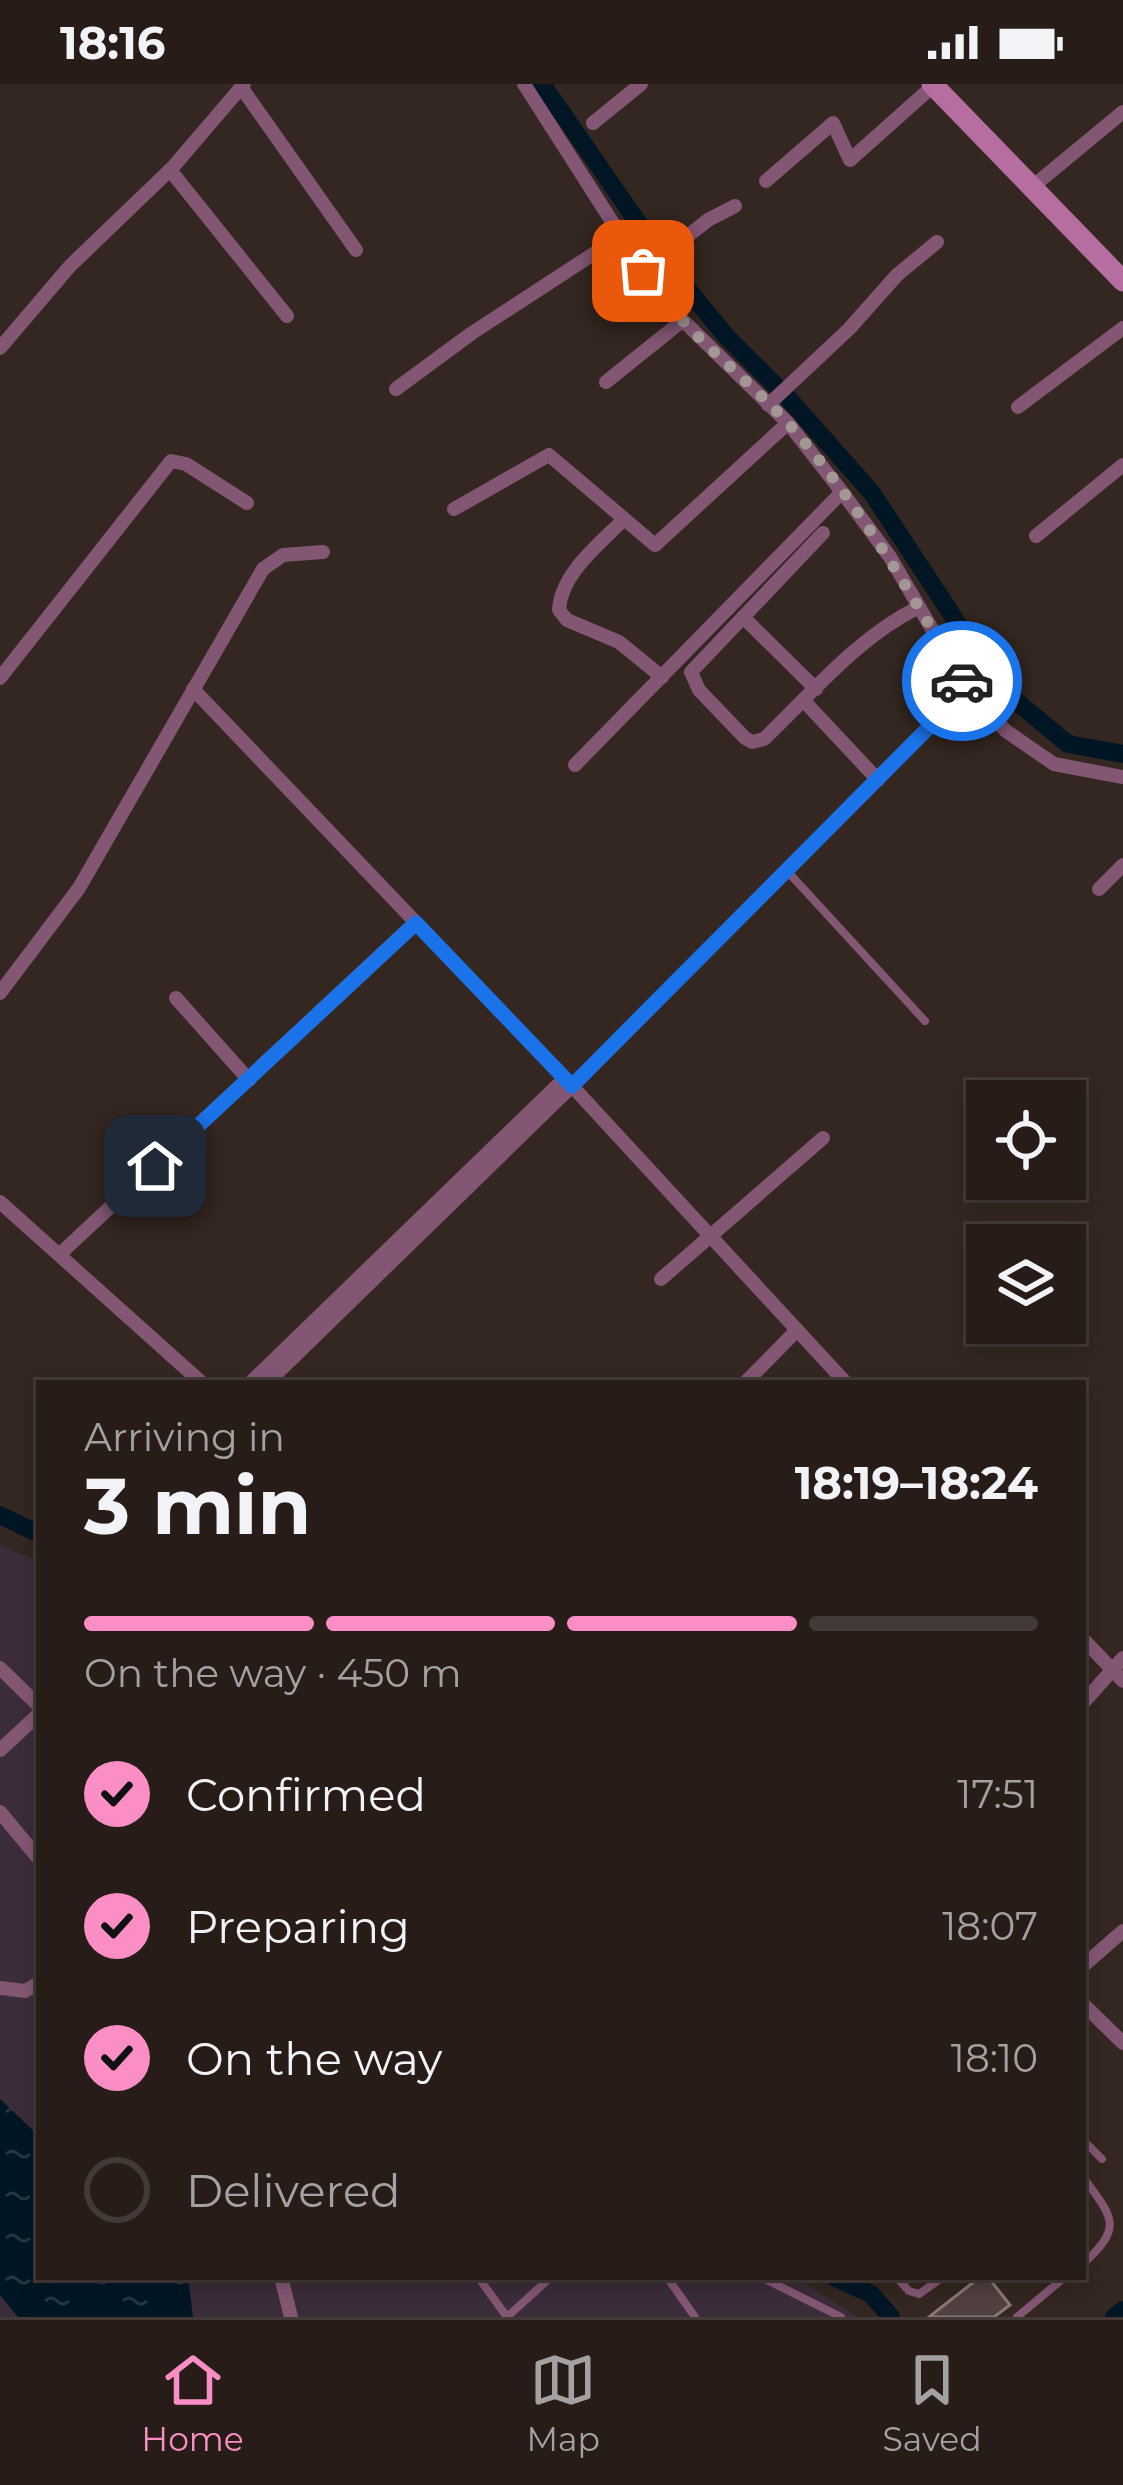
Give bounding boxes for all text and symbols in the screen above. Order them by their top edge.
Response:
text: 18:16 [60,15,165,70]
pin [592,220,694,322]
icon: bag [610,238,676,304]
courier [902,621,1022,741]
icon: car [929,648,995,714]
map controls [966,1080,1086,1344]
button: locate [966,1080,1086,1200]
pin [104,1115,206,1217]
icon: home [122,1133,188,1199]
button: layers [966,1224,1086,1344]
text: Arriving in [84,1413,285,1461]
text: 18:19–18:24 [795,1455,1038,1510]
text: 3 min [84,1458,311,1554]
text: On the way · 450 m [84,1649,462,1697]
icon: check [84,1761,150,1827]
text: Confirmed [186,1767,426,1822]
text: 17:51 [957,1770,1038,1818]
icon: check [84,1893,150,1959]
text: Preparing [186,1899,410,1954]
text: 18:07 [942,1902,1038,1950]
icon: check [84,2025,150,2091]
text: On the way [186,2031,442,2086]
text: 18:10 [951,2034,1038,2082]
text: Delivered [186,2163,401,2218]
tab: Home [141,2347,244,2459]
tab: Map [526,2347,600,2459]
tab: Saved [883,2347,982,2459]

